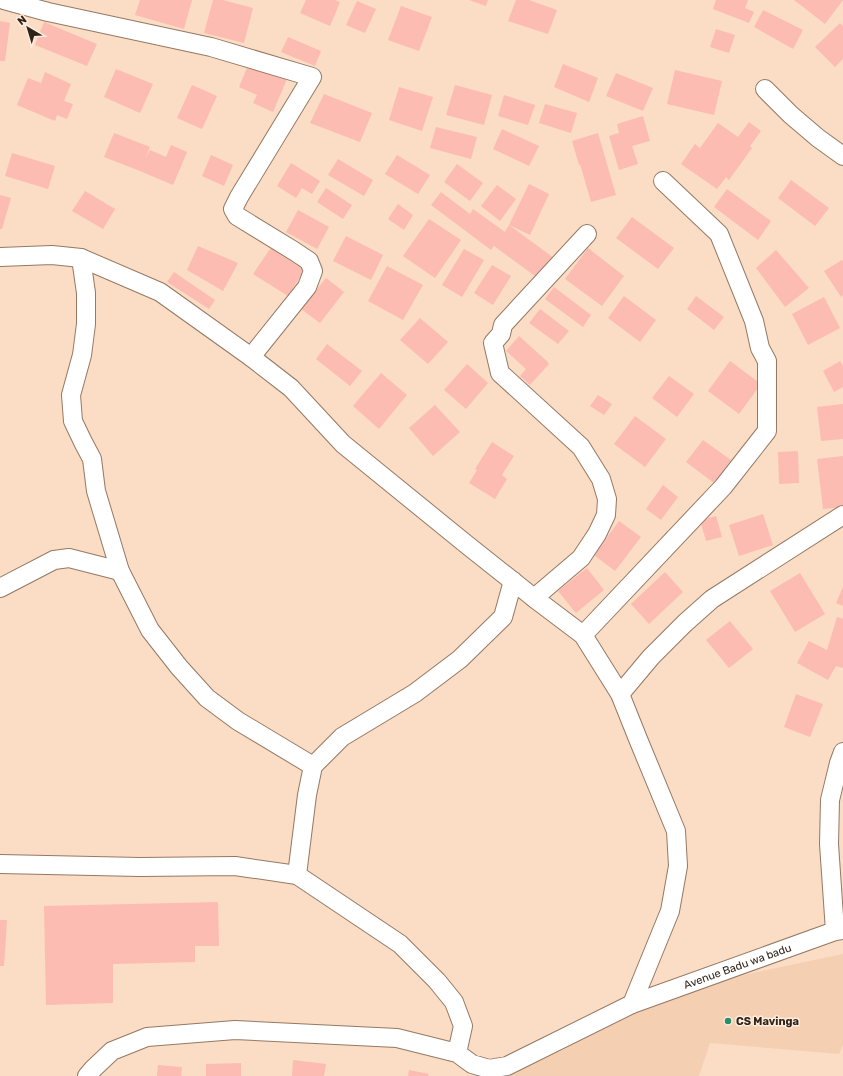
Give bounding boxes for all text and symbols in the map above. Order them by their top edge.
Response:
north arrow [8,8,48,48]
text: N [15,13,29,28]
street label: Avenue Badu wa badu [682,941,793,991]
place label: CS Mavinga [736,1015,799,1028]
marker: CS Mavinga [723,1016,733,1026]

